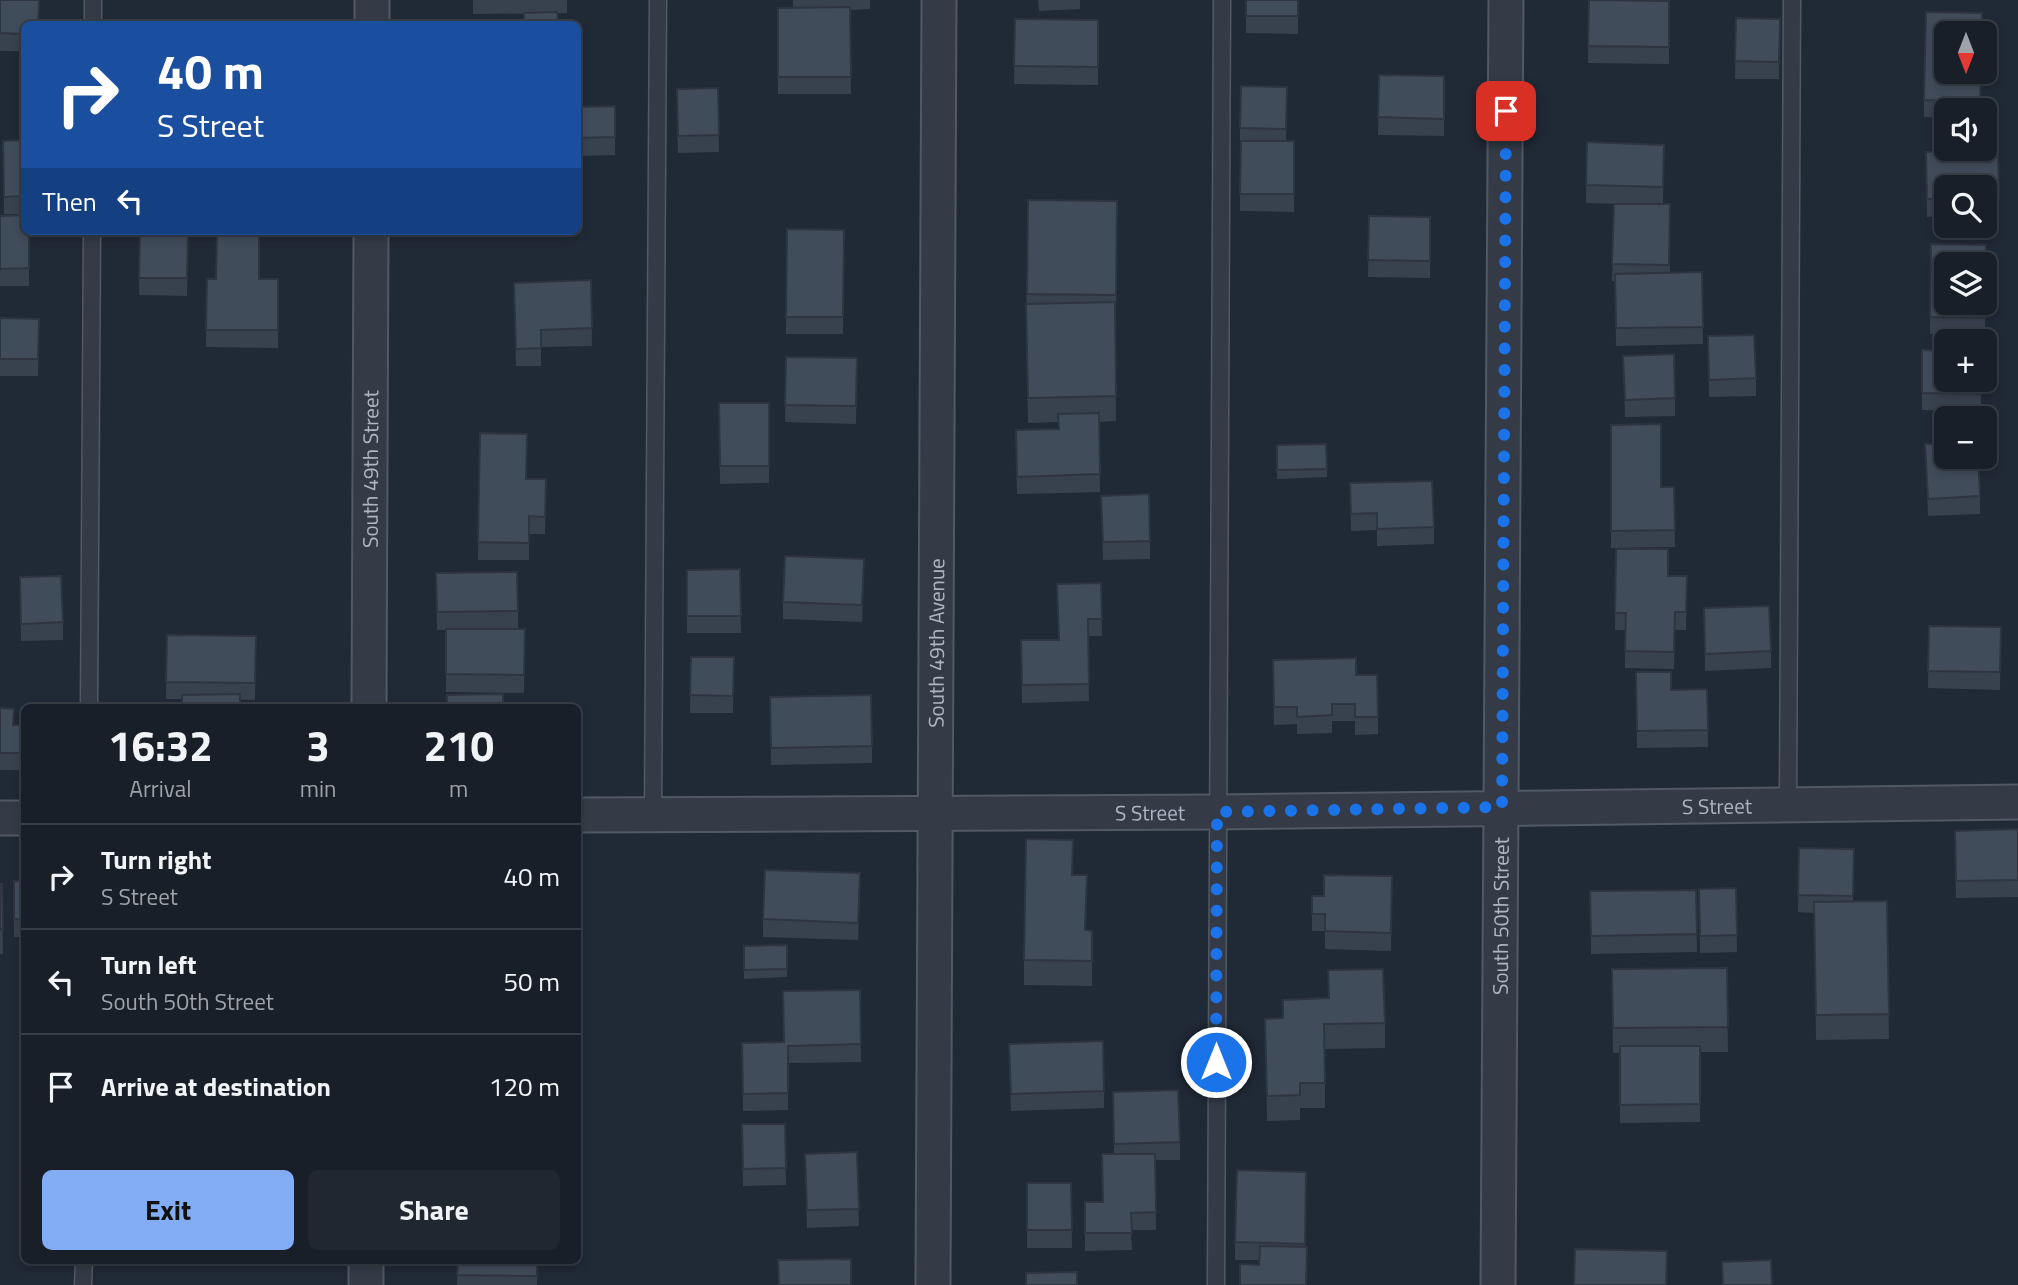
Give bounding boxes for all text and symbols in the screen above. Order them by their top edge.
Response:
north arrow [1934,21,1997,84]
map controls [1934,21,1997,469]
text: 40 m [157,33,264,108]
icon: right [42,49,133,140]
pin [1476,81,1536,141]
icon: arrive [1487,92,1525,130]
button: sound [1934,98,1997,161]
text: S Street [157,101,264,149]
button: search [1934,175,1997,238]
text: Then [42,182,97,221]
icon: left [111,182,149,220]
button: layers [1934,252,1997,315]
button: + [1934,329,1997,392]
street label: South 49th Street [354,389,386,548]
button: − [1934,406,1997,469]
street label: South 49th Avenue [920,558,952,728]
text: 16:32 [108,713,213,777]
text: 3 [306,713,330,777]
text: 210 [423,713,494,777]
text: Arrival [129,771,192,806]
text: min [300,771,336,806]
text: m [449,771,468,806]
street label: S Street [1682,789,1753,822]
street label: S Street [1115,796,1186,828]
street label: South 50th Street [1484,836,1517,995]
text: Turn right [101,840,212,879]
text: 40 m [503,857,560,896]
icon: right [42,858,80,896]
text: S Street [101,879,178,914]
text: Turn left [101,945,196,984]
text: 50 m [503,962,560,1001]
icon: left [42,963,80,1001]
text: South 50th Street [101,984,274,1019]
position arrow [1179,1025,1253,1099]
text: Arrive at destination [101,1067,331,1106]
text: 120 m [489,1067,560,1106]
icon: arrive [42,1068,80,1106]
button: Exit [42,1170,294,1250]
button: Share [308,1170,560,1250]

